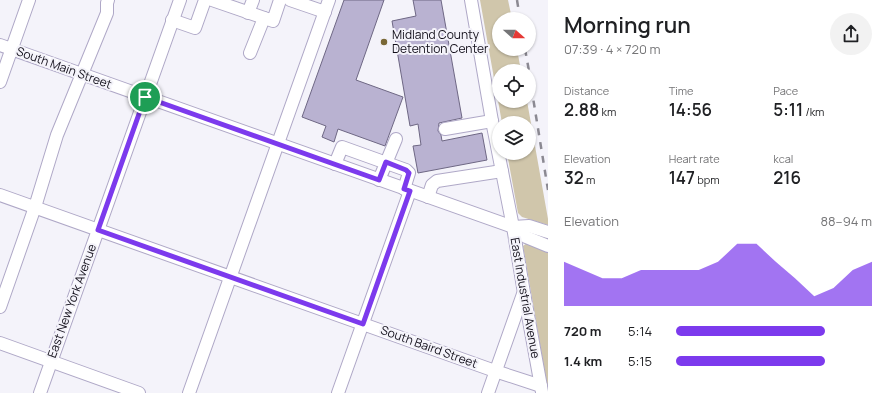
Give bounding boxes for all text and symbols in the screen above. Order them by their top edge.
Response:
text: Morning run [564,10,691,40]
north arrow [492,12,536,56]
map controls [492,12,536,160]
button: share [830,13,872,55]
place label: Midland County Detention Center [392,26,489,57]
marker: Midland County Detention Center [379,37,389,47]
text: 07:39 · 4 × 720 m [564,40,660,58]
street label: South Main Street [14,42,114,93]
button: locate [492,64,536,108]
pin [128,80,162,114]
text: Distance [564,83,609,98]
text: Time [669,83,694,98]
text: Pace [773,83,798,98]
icon: arrive [134,86,156,108]
text: 2.88 [564,98,599,121]
text: 14:56 [669,98,712,121]
text: 5:11 [773,98,803,121]
text: km [599,104,616,119]
text: /km [803,104,824,119]
button: layers [492,116,536,160]
text: Elevation [564,151,610,166]
text: Heart rate [669,151,720,166]
text: kcal [773,151,793,166]
text: 32 [564,166,584,189]
text: 147 [669,166,695,189]
text: 216 [773,166,801,189]
text: m [584,172,595,187]
text: bpm [695,172,720,187]
text: Elevation [564,212,619,230]
text: 88–94 m [821,212,872,230]
street label: East Industrial Avenue [507,236,544,360]
street label: East New York Avenue [43,241,100,360]
street label: South Baird Street [378,321,480,372]
text: 720 m [564,322,602,340]
text: 5:14 [628,322,652,340]
text: 1.4 km [564,352,602,370]
text: 5:15 [628,352,652,370]

